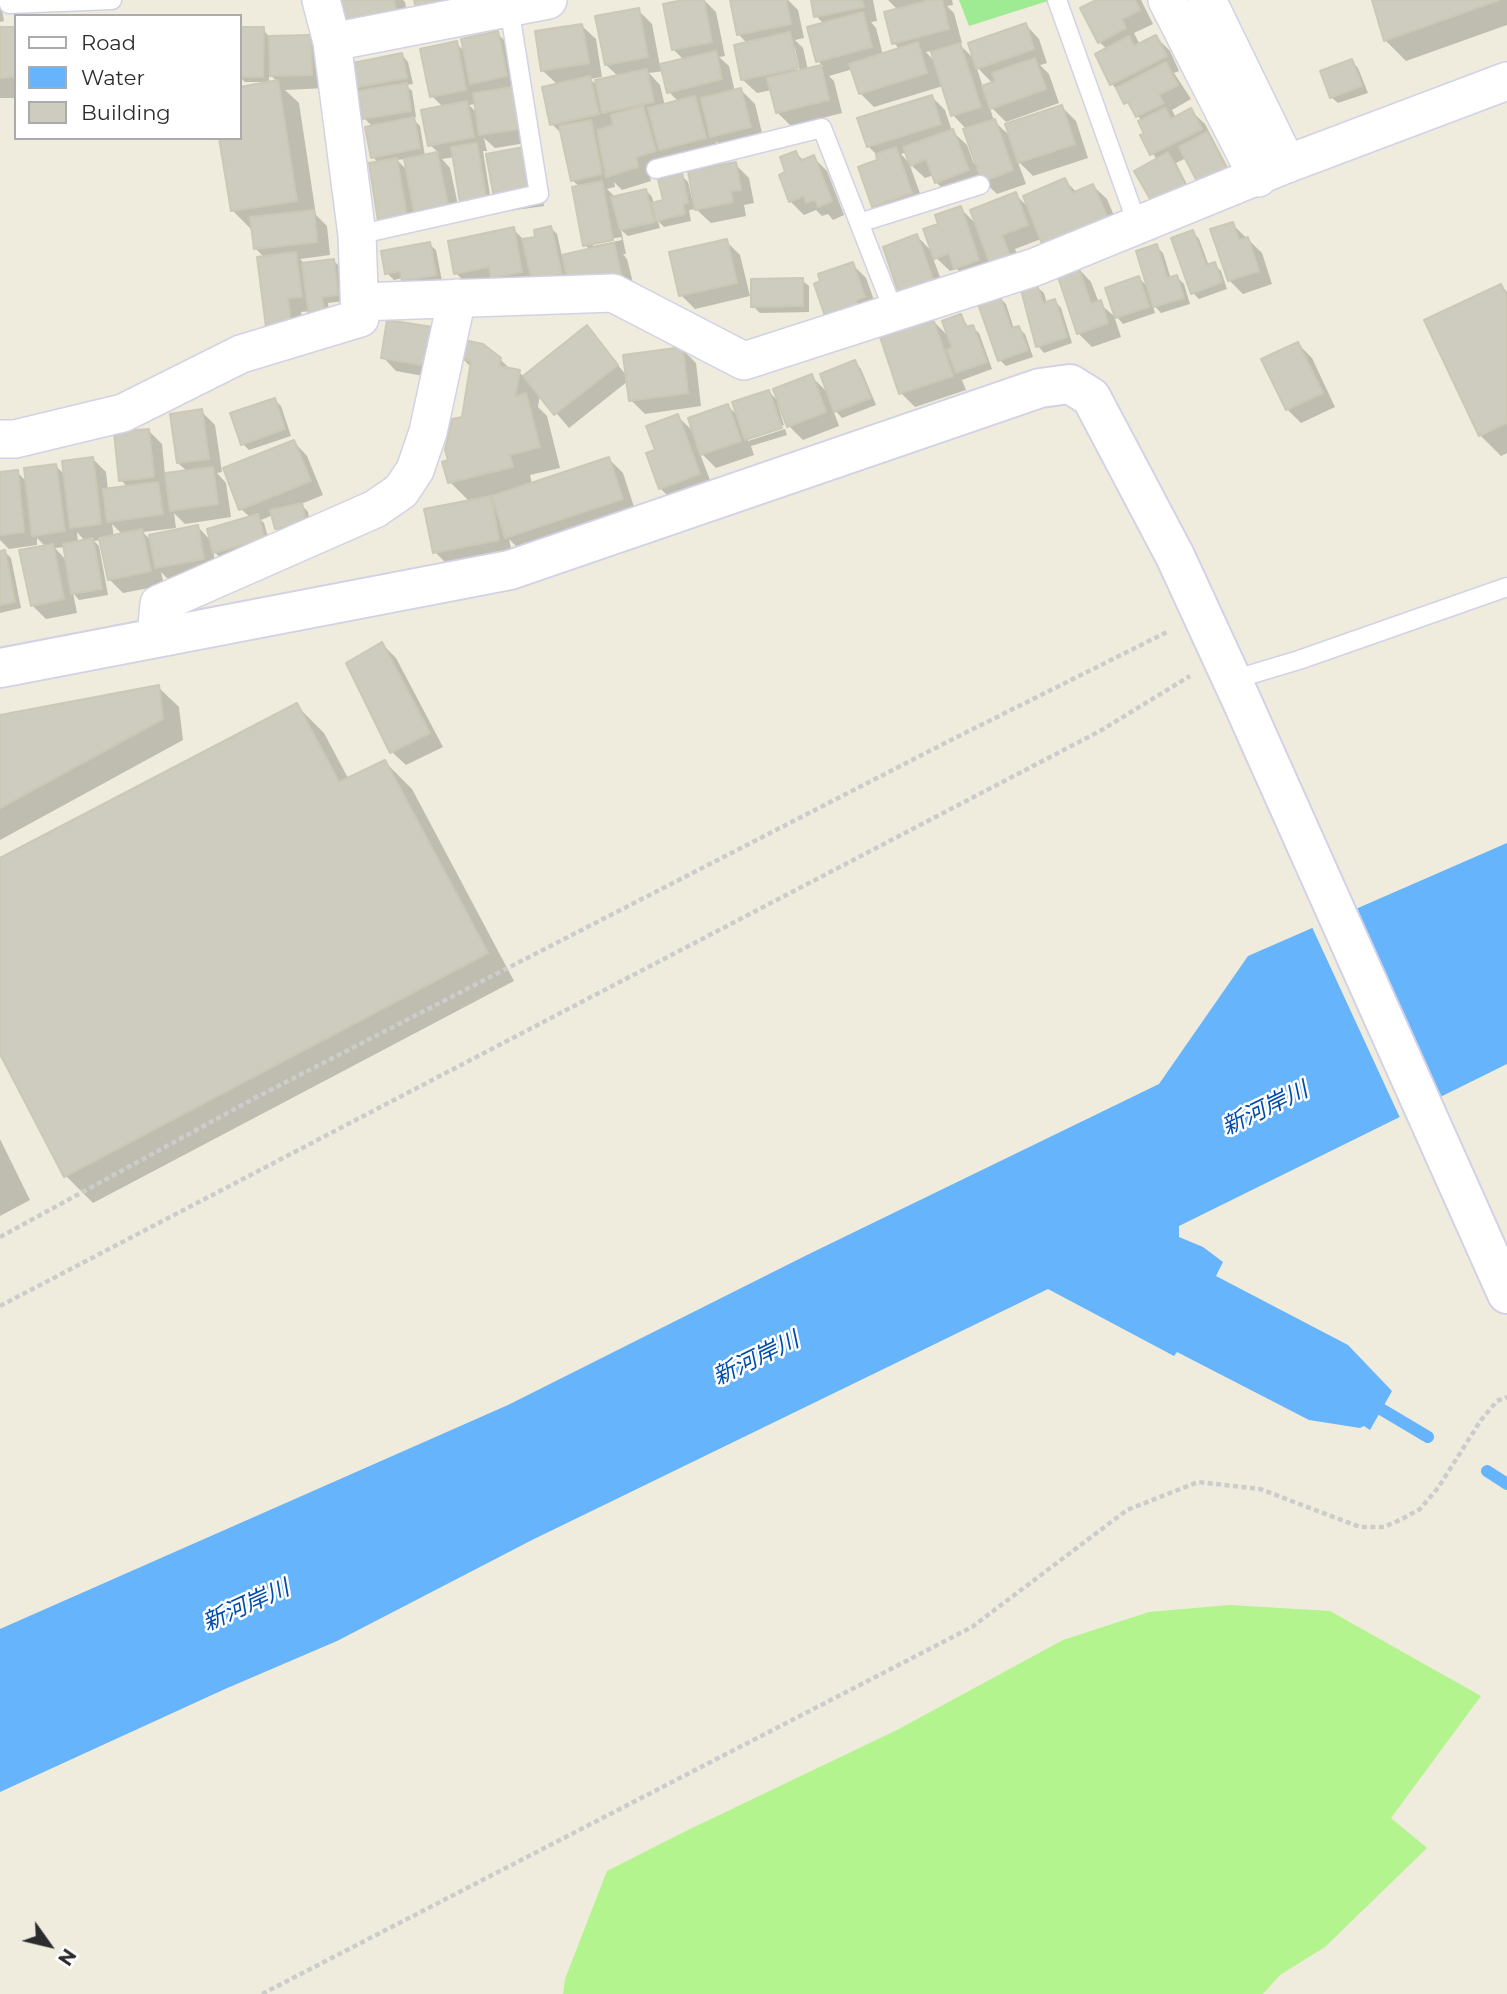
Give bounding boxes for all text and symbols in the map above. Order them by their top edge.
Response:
legend [14,14,242,140]
text: Road [81,30,136,55]
text: Water [81,65,145,90]
text: Building [81,100,171,125]
water label: 新河岸川 [1218,1076,1312,1142]
water label: 新河岸川 [709,1326,803,1392]
water label: 新河岸川 [198,1575,294,1637]
north arrow [14,1910,84,1980]
text: N [53,1944,81,1970]

